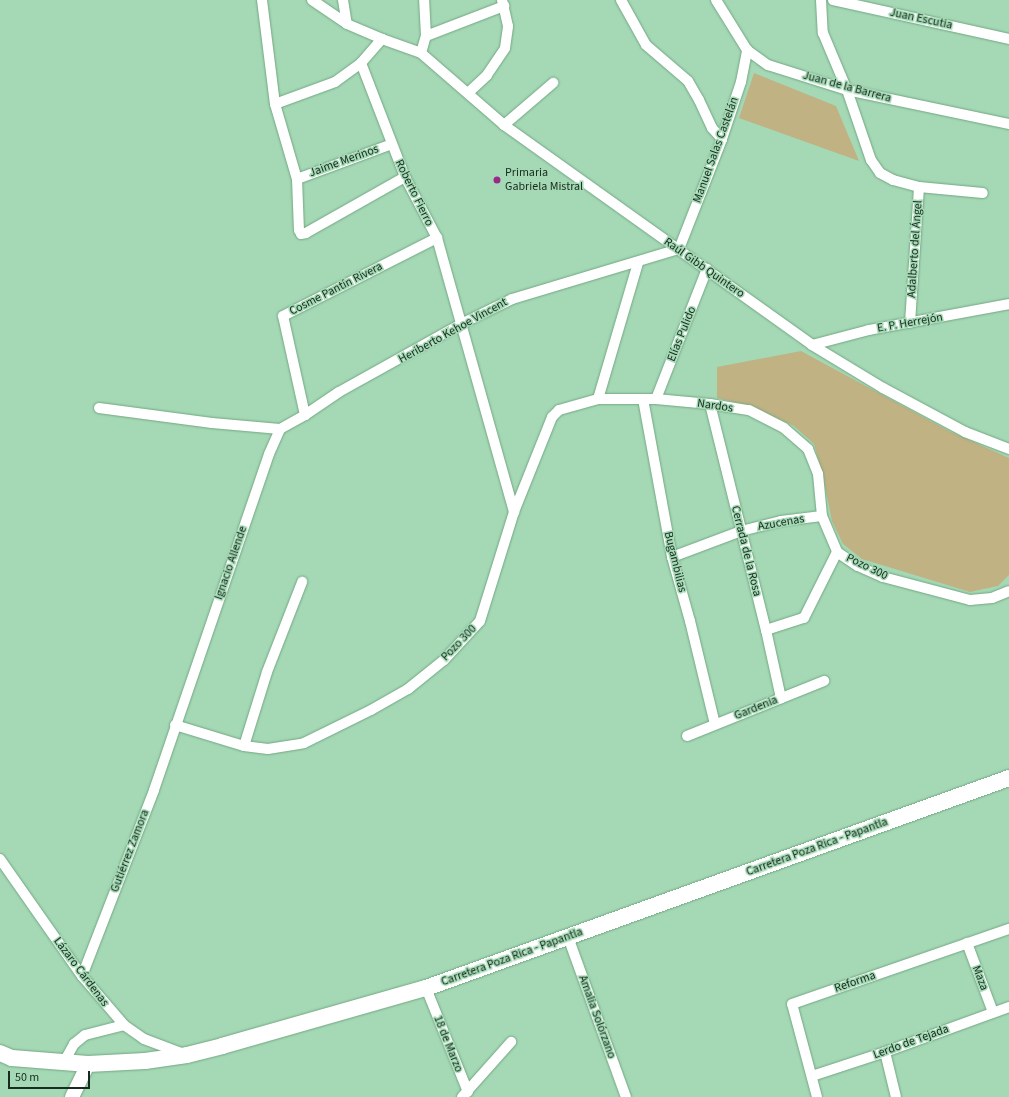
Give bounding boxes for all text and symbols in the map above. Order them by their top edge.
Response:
street label: Juan Escutia [888,5,954,33]
street label: Juan de la Barrera [801,68,893,106]
street label: Manuel Salas Castelán [690,95,742,205]
street label: Jaime Merinos [307,142,381,180]
street label: Roberto Fierro [392,157,436,229]
place label: Primaria Gabriela Mistral [505,166,583,194]
marker: Primaria Gabriela Mistral [492,175,502,185]
street label: Adalberto del Ángel [904,200,926,298]
street label: Raúl Gibb Quintero [661,235,747,301]
street label: Cosme Pantín Rivera [287,259,385,319]
street label: Heriberto Kehoe Vincent [396,295,510,367]
street label: Elías Pulido [664,304,700,364]
street label: E. P. Herrejón [876,310,944,336]
street label: Nardos [696,396,734,416]
street label: Cerrada de la Rosa [728,504,764,598]
street label: Azucenas [757,512,805,534]
street label: Ignacio Allende [212,524,250,602]
street label: Bugambilias [661,530,689,594]
street label: Pozo 300 [844,551,890,583]
street label: Pozo 300 [438,622,480,664]
street label: Gardenia [732,693,780,723]
street label: Gutiérrez Zamora [108,808,152,894]
street label: Carretera Poza Rica - Papantla [744,815,890,879]
street label: Carretera Poza Rica - Papantla [439,925,585,989]
street label: Lázaro Cárdenas [50,935,112,1009]
street label: Maza [969,963,991,993]
street label: Reforma [832,968,878,996]
street label: Amalia Solórzano [575,973,619,1061]
street label: 18 de Marzo [430,1014,466,1074]
street label: Lerdo de Tejada [871,1022,951,1062]
scale bar [10,1063,92,1089]
text: 50 m [15,1069,39,1086]

